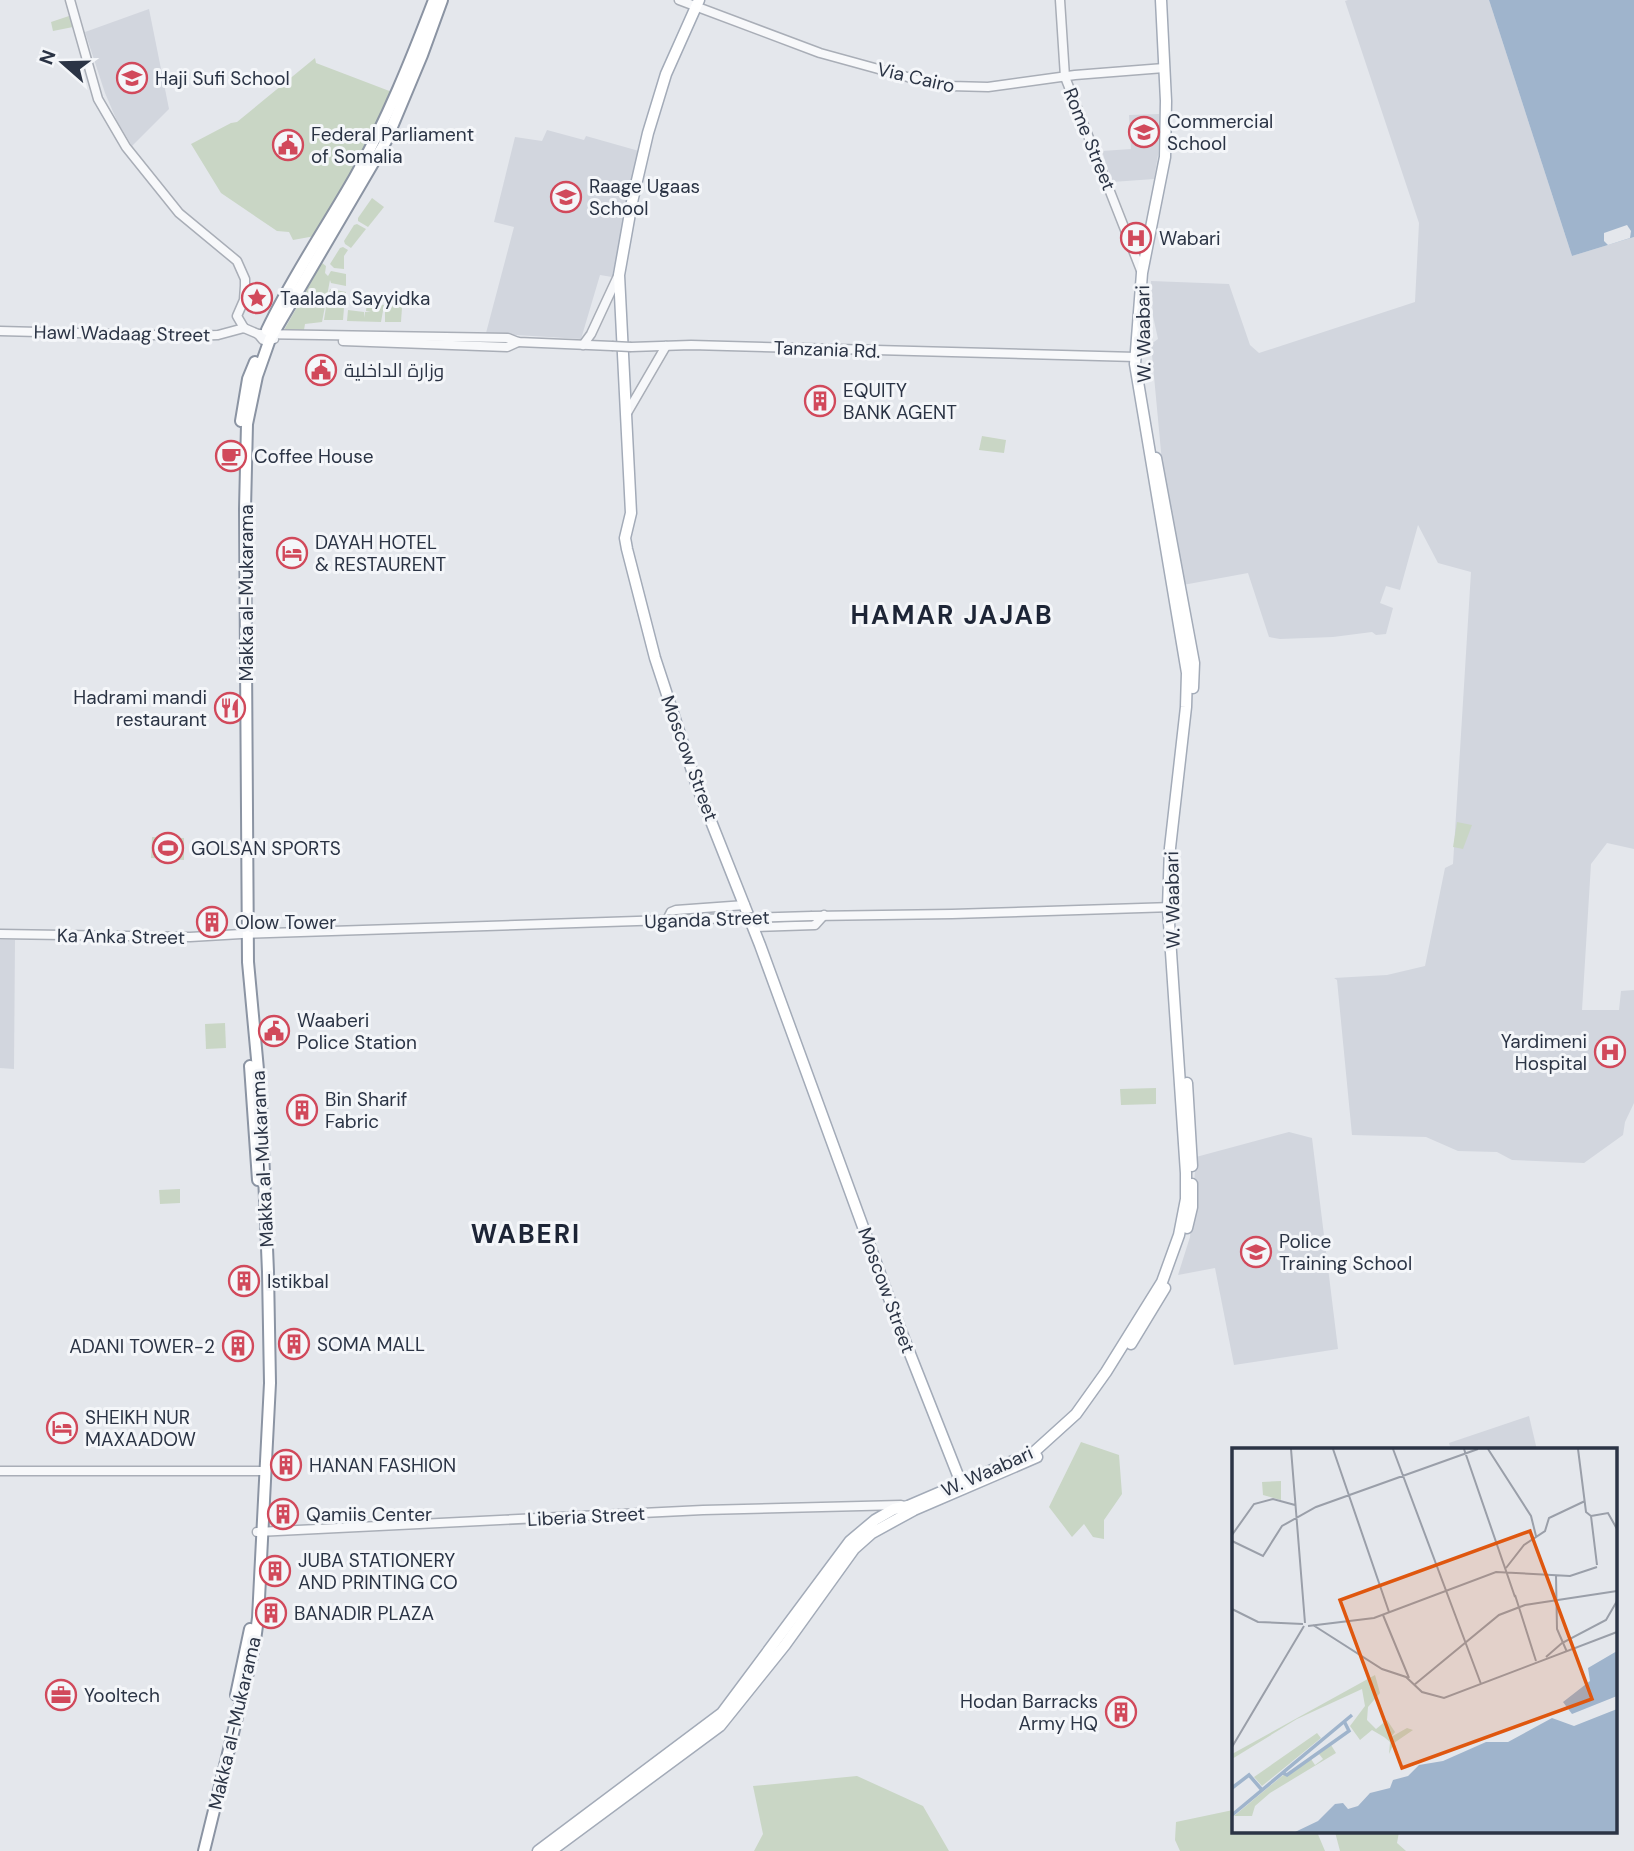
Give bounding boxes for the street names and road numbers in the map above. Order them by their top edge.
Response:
street label: Via Cairo [875,56,957,99]
street label: Rome Street [1058,84,1121,194]
street label: W. Waabari [1130,285,1157,383]
street label: Hawl Wadaag Street [33,319,211,348]
street label: Tanzania Rd. [773,335,881,364]
street label: Makka al-Mukarama [234,505,259,681]
street label: Moscow Street [655,692,724,824]
street label: W. Waabari [1159,851,1186,949]
street label: Uganda Street [644,905,770,934]
street label: Ka Anka Street [57,923,185,950]
street label: Makka al-Mukarama [245,1070,280,1248]
street label: Moscow Street [852,1224,921,1356]
street label: W. Waabari [937,1440,1037,1503]
street label: Liberia Street [526,1501,646,1532]
street label: Makka al-Mukarama [202,1634,267,1812]

